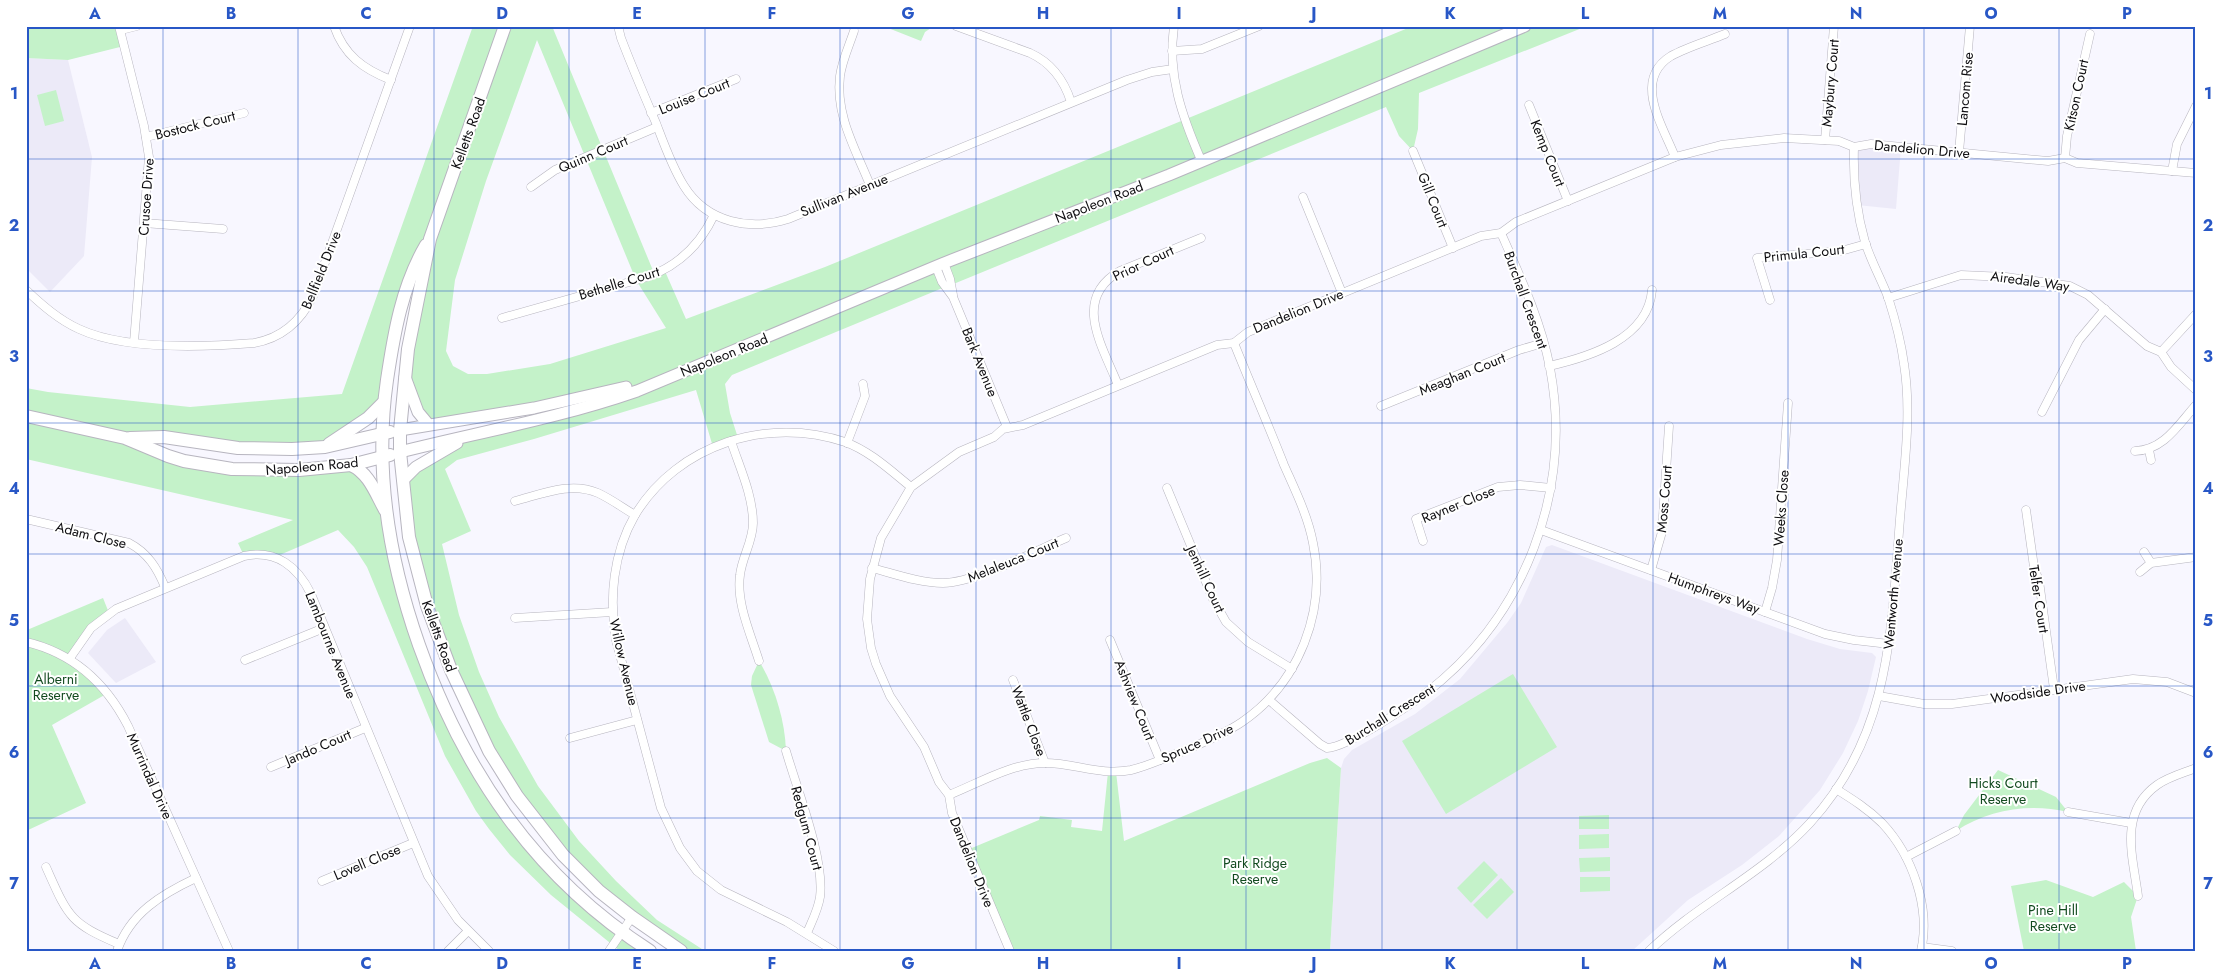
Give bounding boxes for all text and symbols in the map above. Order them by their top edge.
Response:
text: A [88,2,101,25]
text: B [226,2,236,25]
text: C [360,2,372,25]
text: D [496,2,508,25]
text: E [632,2,642,25]
text: F [768,2,776,25]
text: G [901,2,915,25]
text: H [1037,2,1049,25]
text: I [1176,2,1182,25]
text: J [1308,2,1317,25]
text: K [1444,2,1456,25]
text: L [1581,2,1590,25]
text: M [1713,2,1727,25]
text: N [1850,2,1862,25]
text: O [1984,2,1998,25]
text: P [2122,2,2132,25]
street label: Maybury Court [1816,38,1844,128]
street label: Lancom Rise [1952,51,1978,127]
street label: Kitson Court [2059,57,2093,133]
street label: Louise Court [656,72,733,119]
text: 1 [10,82,18,105]
text: 1 [2204,82,2212,105]
street label: Kelletts Road [446,94,490,172]
street label: Bostock Court [153,105,238,145]
street label: Kemp Court [1526,117,1571,190]
street label: Quinn Court [555,130,631,178]
street label: Dandelion Drive [1873,135,1971,163]
street label: Crusoe Drive [133,158,159,236]
street label: Sullivan Avenue [797,168,891,222]
street label: Gill Court [1413,169,1453,231]
street label: Napoleon Road [1052,176,1146,228]
text: 2 [9,214,19,237]
text: 2 [2203,214,2213,237]
street label: Bellfield Drive [296,228,346,312]
street label: Primula Court [1763,239,1846,267]
street label: Prior Court [1109,240,1177,286]
street label: Burchall Crescent [1499,248,1553,352]
street label: Bethelle Court [576,261,662,305]
street label: Airedale Way [1989,266,2071,297]
street label: Dandelion Drive [1250,284,1346,338]
street label: Bark Avenue [957,324,1003,400]
street label: Napoleon Road [677,328,771,382]
text: 3 [9,345,19,368]
text: 3 [2203,345,2213,368]
street label: Meaghan Court [1416,347,1509,400]
street label: Napoleon Road [265,452,359,480]
street label: Moss Court [1651,464,1677,533]
street label: Weeks Close [1768,469,1794,547]
text: 4 [8,477,20,500]
text: 4 [2202,477,2214,500]
street label: Rayner Close [1418,480,1498,528]
street label: Adam Close [53,517,129,553]
street label: Melaleuca Court [964,532,1062,587]
street label: Wentworth Avenue [1878,538,1908,650]
street label: Jenhill Court [1181,540,1231,617]
street label: Telfer Court [2024,564,2054,635]
street label: Humphreys Way [1665,567,1764,619]
street label: Lambourne Avenue [300,588,362,702]
street label: Kelletts Road [417,597,461,675]
text: 5 [9,609,19,632]
text: 5 [2203,609,2213,632]
street label: Willow Avenue [604,617,644,707]
street label: Ashview Court [1110,657,1161,744]
park label: Alberni Reserve [33,669,79,705]
street label: Woodside Drive [1989,675,2087,709]
street label: Burchall Crescent [1341,678,1439,750]
street label: Wattle Close [1006,683,1052,759]
street label: Spruce Drive [1158,718,1236,768]
street label: Jando Court [280,724,355,771]
street label: Murrindal Drive [122,730,178,822]
text: 6 [9,741,19,764]
text: 6 [2203,741,2213,764]
park label: Hicks Court Reserve [1968,773,2038,809]
street label: Redgum Court [786,784,828,873]
street label: Dandelion Drive [945,814,999,910]
street label: Lovell Close [330,839,404,885]
park label: Park Ridge Reserve [1223,853,1287,889]
text: 7 [9,872,19,895]
text: 7 [2203,872,2213,895]
park label: Pine Hill Reserve [2028,900,2078,936]
text: A [88,952,101,975]
text: B [226,952,236,975]
text: C [360,952,372,975]
text: D [496,952,508,975]
text: E [632,952,642,975]
text: F [768,952,776,975]
text: G [901,952,915,975]
text: H [1037,952,1049,975]
text: I [1176,952,1182,975]
text: J [1308,952,1317,975]
text: K [1444,952,1456,975]
text: L [1581,952,1590,975]
text: M [1713,952,1727,975]
text: N [1850,952,1862,975]
text: O [1984,952,1998,975]
text: P [2122,952,2132,975]

